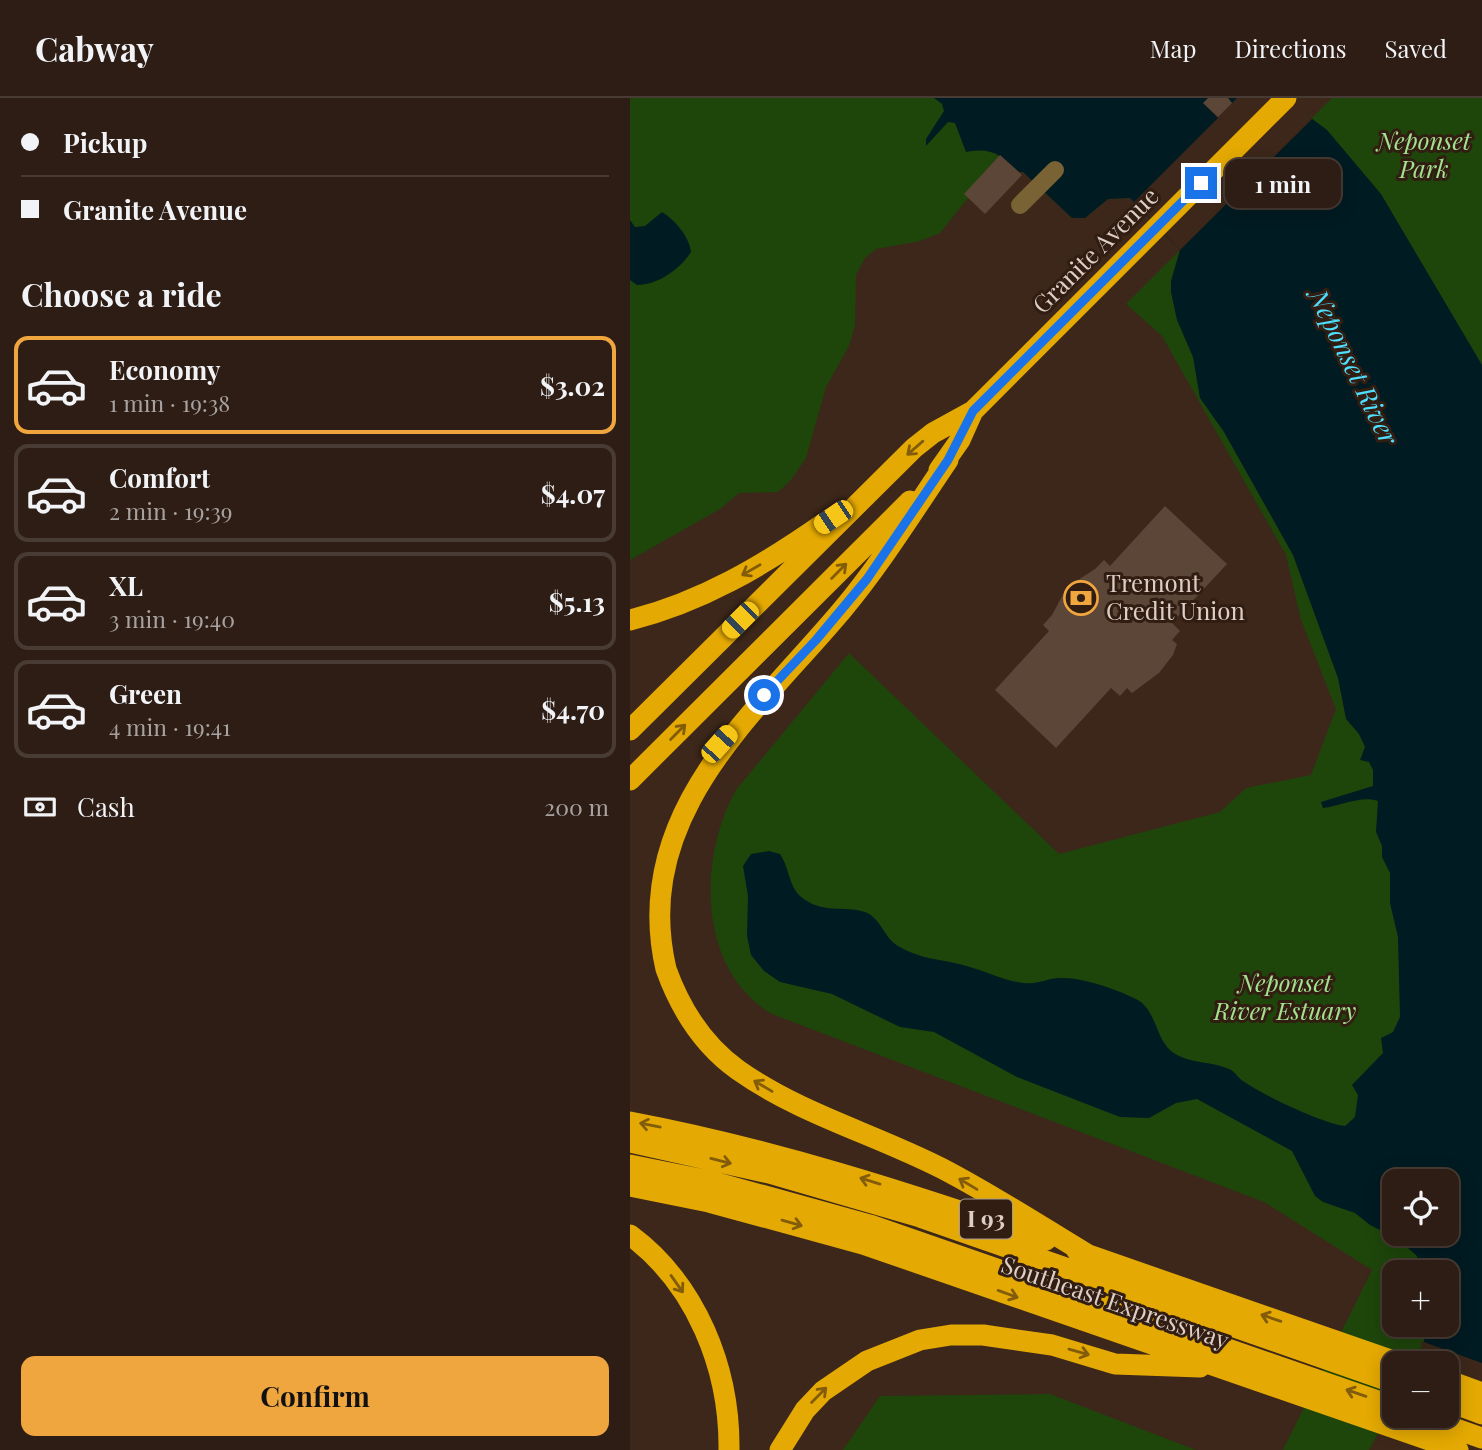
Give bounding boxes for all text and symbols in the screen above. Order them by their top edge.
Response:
text: Cabway [35,26,154,70]
text: Map [1150,32,1196,64]
text: Directions [1234,32,1347,64]
text: Saved [1385,32,1447,64]
park label: Neponset Park [1375,124,1472,184]
text: Pickup [63,125,147,160]
callout: 1 min [1226,158,1341,208]
route end [1185,167,1217,199]
text: 1 min [1255,168,1311,199]
street label: Granite Avenue [1025,180,1165,320]
text: Granite Avenue [63,192,247,227]
text: Choose a ride [21,272,222,315]
water label: Neponset River [1301,281,1408,451]
text: Economy [109,352,220,387]
icon: car [25,354,88,417]
text: $3.02 [540,368,605,403]
text: 1 min · 19:38 [109,387,230,418]
one-way arrow [907,440,925,456]
text: Comfort [109,460,210,495]
icon: car [25,462,88,525]
text: $4.07 [541,476,605,511]
text: 2 min · 19:39 [109,495,233,526]
car [810,497,857,537]
one-way arrow [741,563,761,577]
one-way arrow [831,563,848,580]
place label: Tremont Credit Union [1106,566,1245,626]
text: XL [109,568,143,603]
icon: car [25,570,88,633]
bank icon: Tremont Credit Union [1062,579,1100,617]
text: $5.13 [549,584,605,619]
car [718,598,763,642]
text: 3 min · 19:40 [109,603,235,634]
text: Green [109,676,182,711]
icon: car [25,678,88,741]
route start [748,679,780,711]
text: $4.70 [541,692,605,727]
text: 4 min · 19:41 [109,711,231,742]
car [698,721,741,767]
one-way arrow [670,724,687,741]
icon: cash [21,788,59,826]
text: Cash [77,789,135,824]
text: 200 m [544,791,609,822]
park label: Neponset River Estuary [1213,966,1356,1026]
one-way arrow [754,1079,774,1093]
one-way arrow [639,1118,662,1132]
one-way arrow [709,1155,732,1168]
map controls [1382,1169,1459,1428]
button: locate [1382,1169,1459,1246]
one-way arrow [860,1174,882,1186]
one-way arrow [959,1176,979,1190]
road number: I 93 [960,1200,1012,1238]
one-way arrow [781,1217,803,1230]
street label: Southeast Expressway [998,1247,1234,1355]
button: + [1382,1260,1459,1337]
one-way arrow [670,1274,684,1293]
one-way arrow [997,1288,1019,1301]
one-way arrow [1261,1311,1282,1324]
one-way arrow [1067,1347,1089,1360]
button: − [1382,1351,1459,1428]
button: Confirm [21,1356,609,1436]
one-way arrow [1345,1386,1367,1399]
one-way arrow [811,1387,828,1404]

